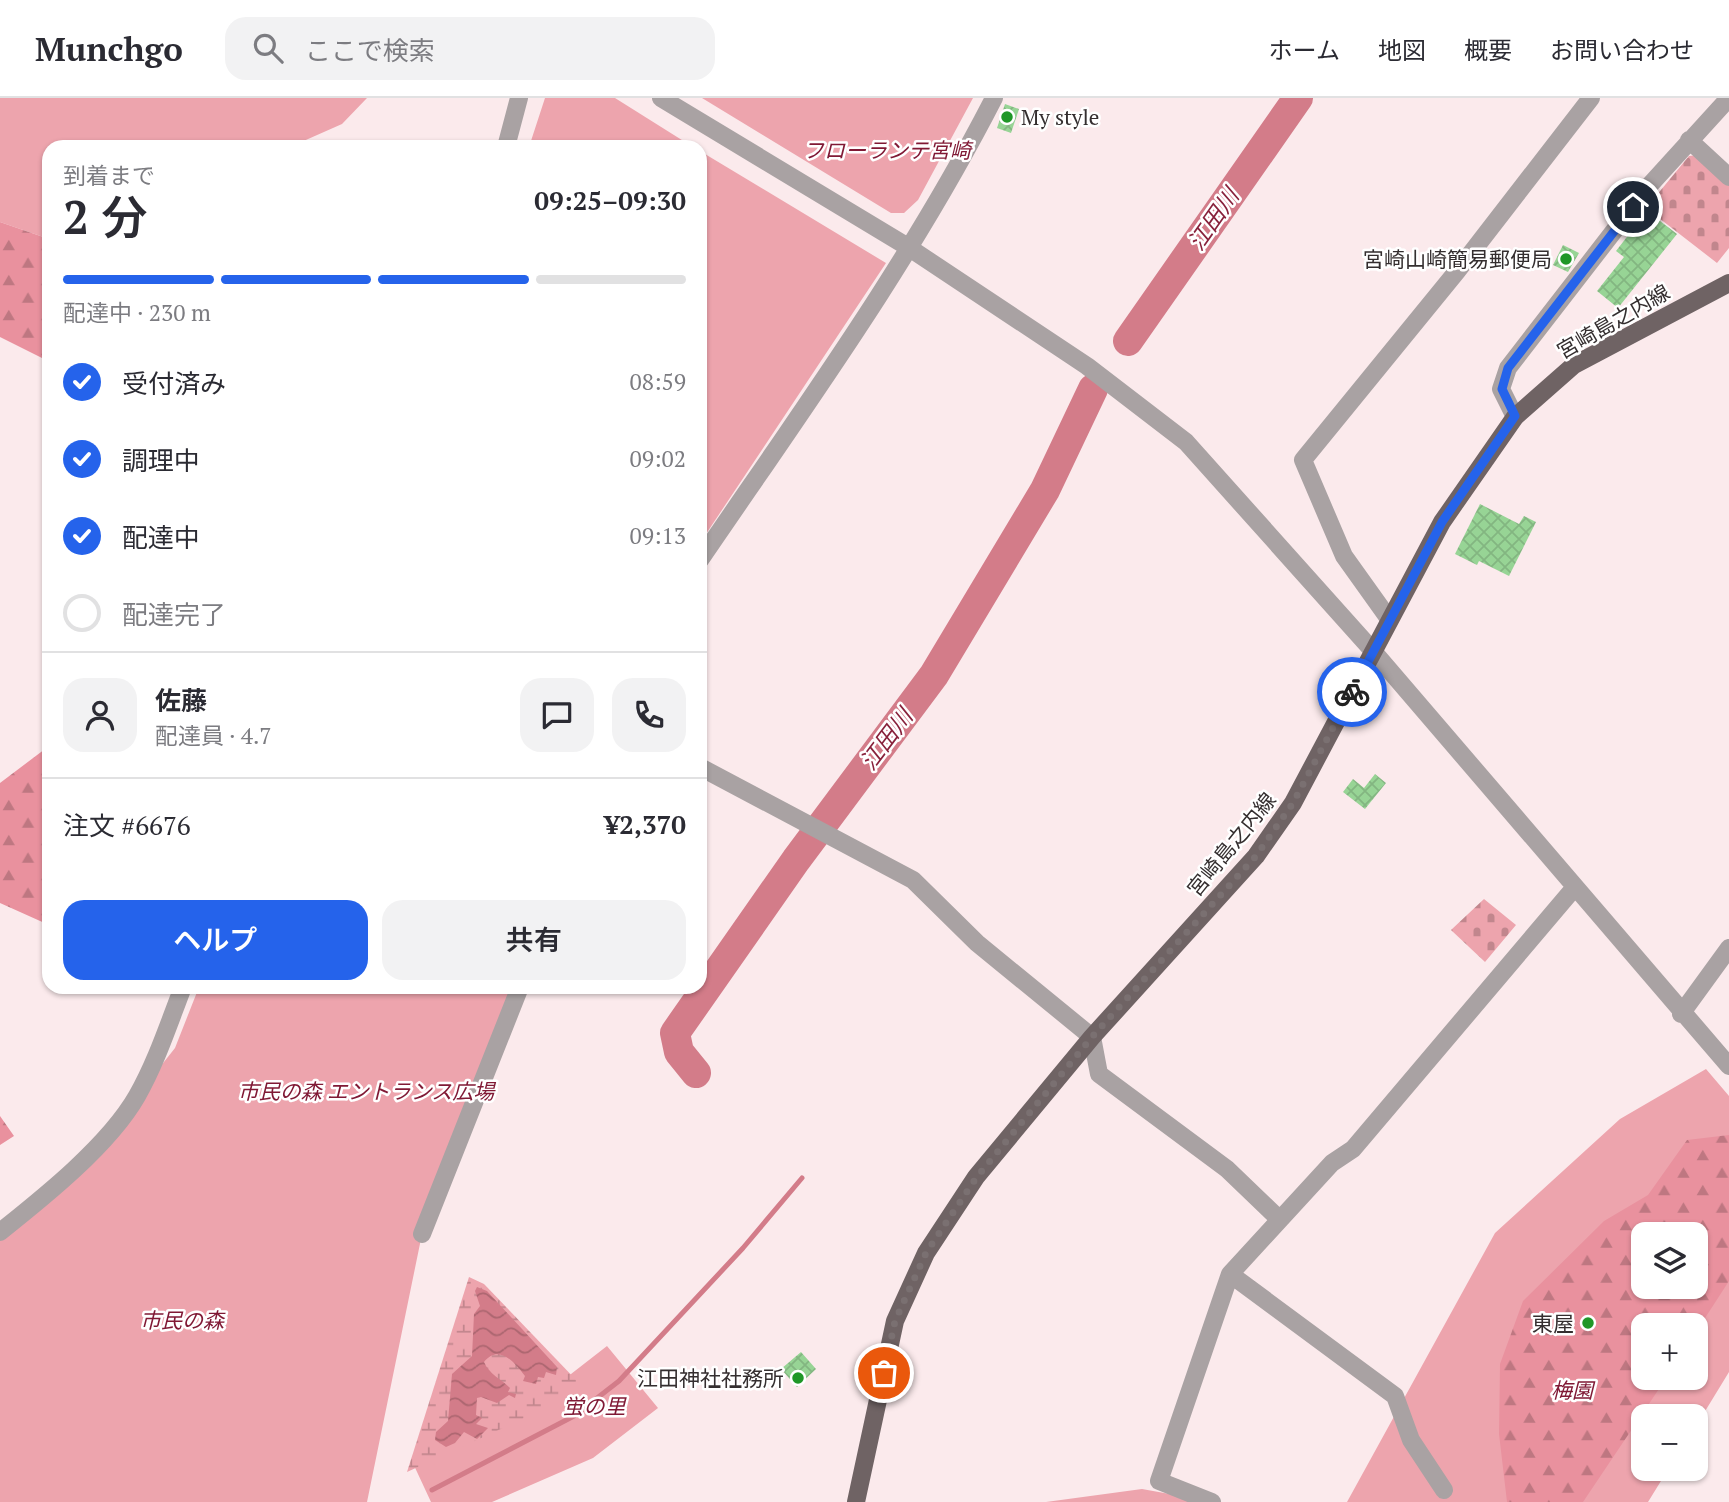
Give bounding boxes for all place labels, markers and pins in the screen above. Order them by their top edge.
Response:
place label: My style [1021,103,1099,131]
marker: My style [999,109,1015,125]
pin [1603,177,1663,237]
place label: 宮崎山崎簡易郵便局 [1363,245,1552,273]
marker: 宮崎山崎簡易郵便局 [1558,251,1574,267]
place label: 東屋 [1532,1309,1574,1337]
marker: 東屋 [1580,1315,1596,1331]
pin [854,1343,914,1403]
place label: 江田神社社務所 [637,1364,784,1392]
marker: 江田神社社務所 [790,1370,806,1386]

